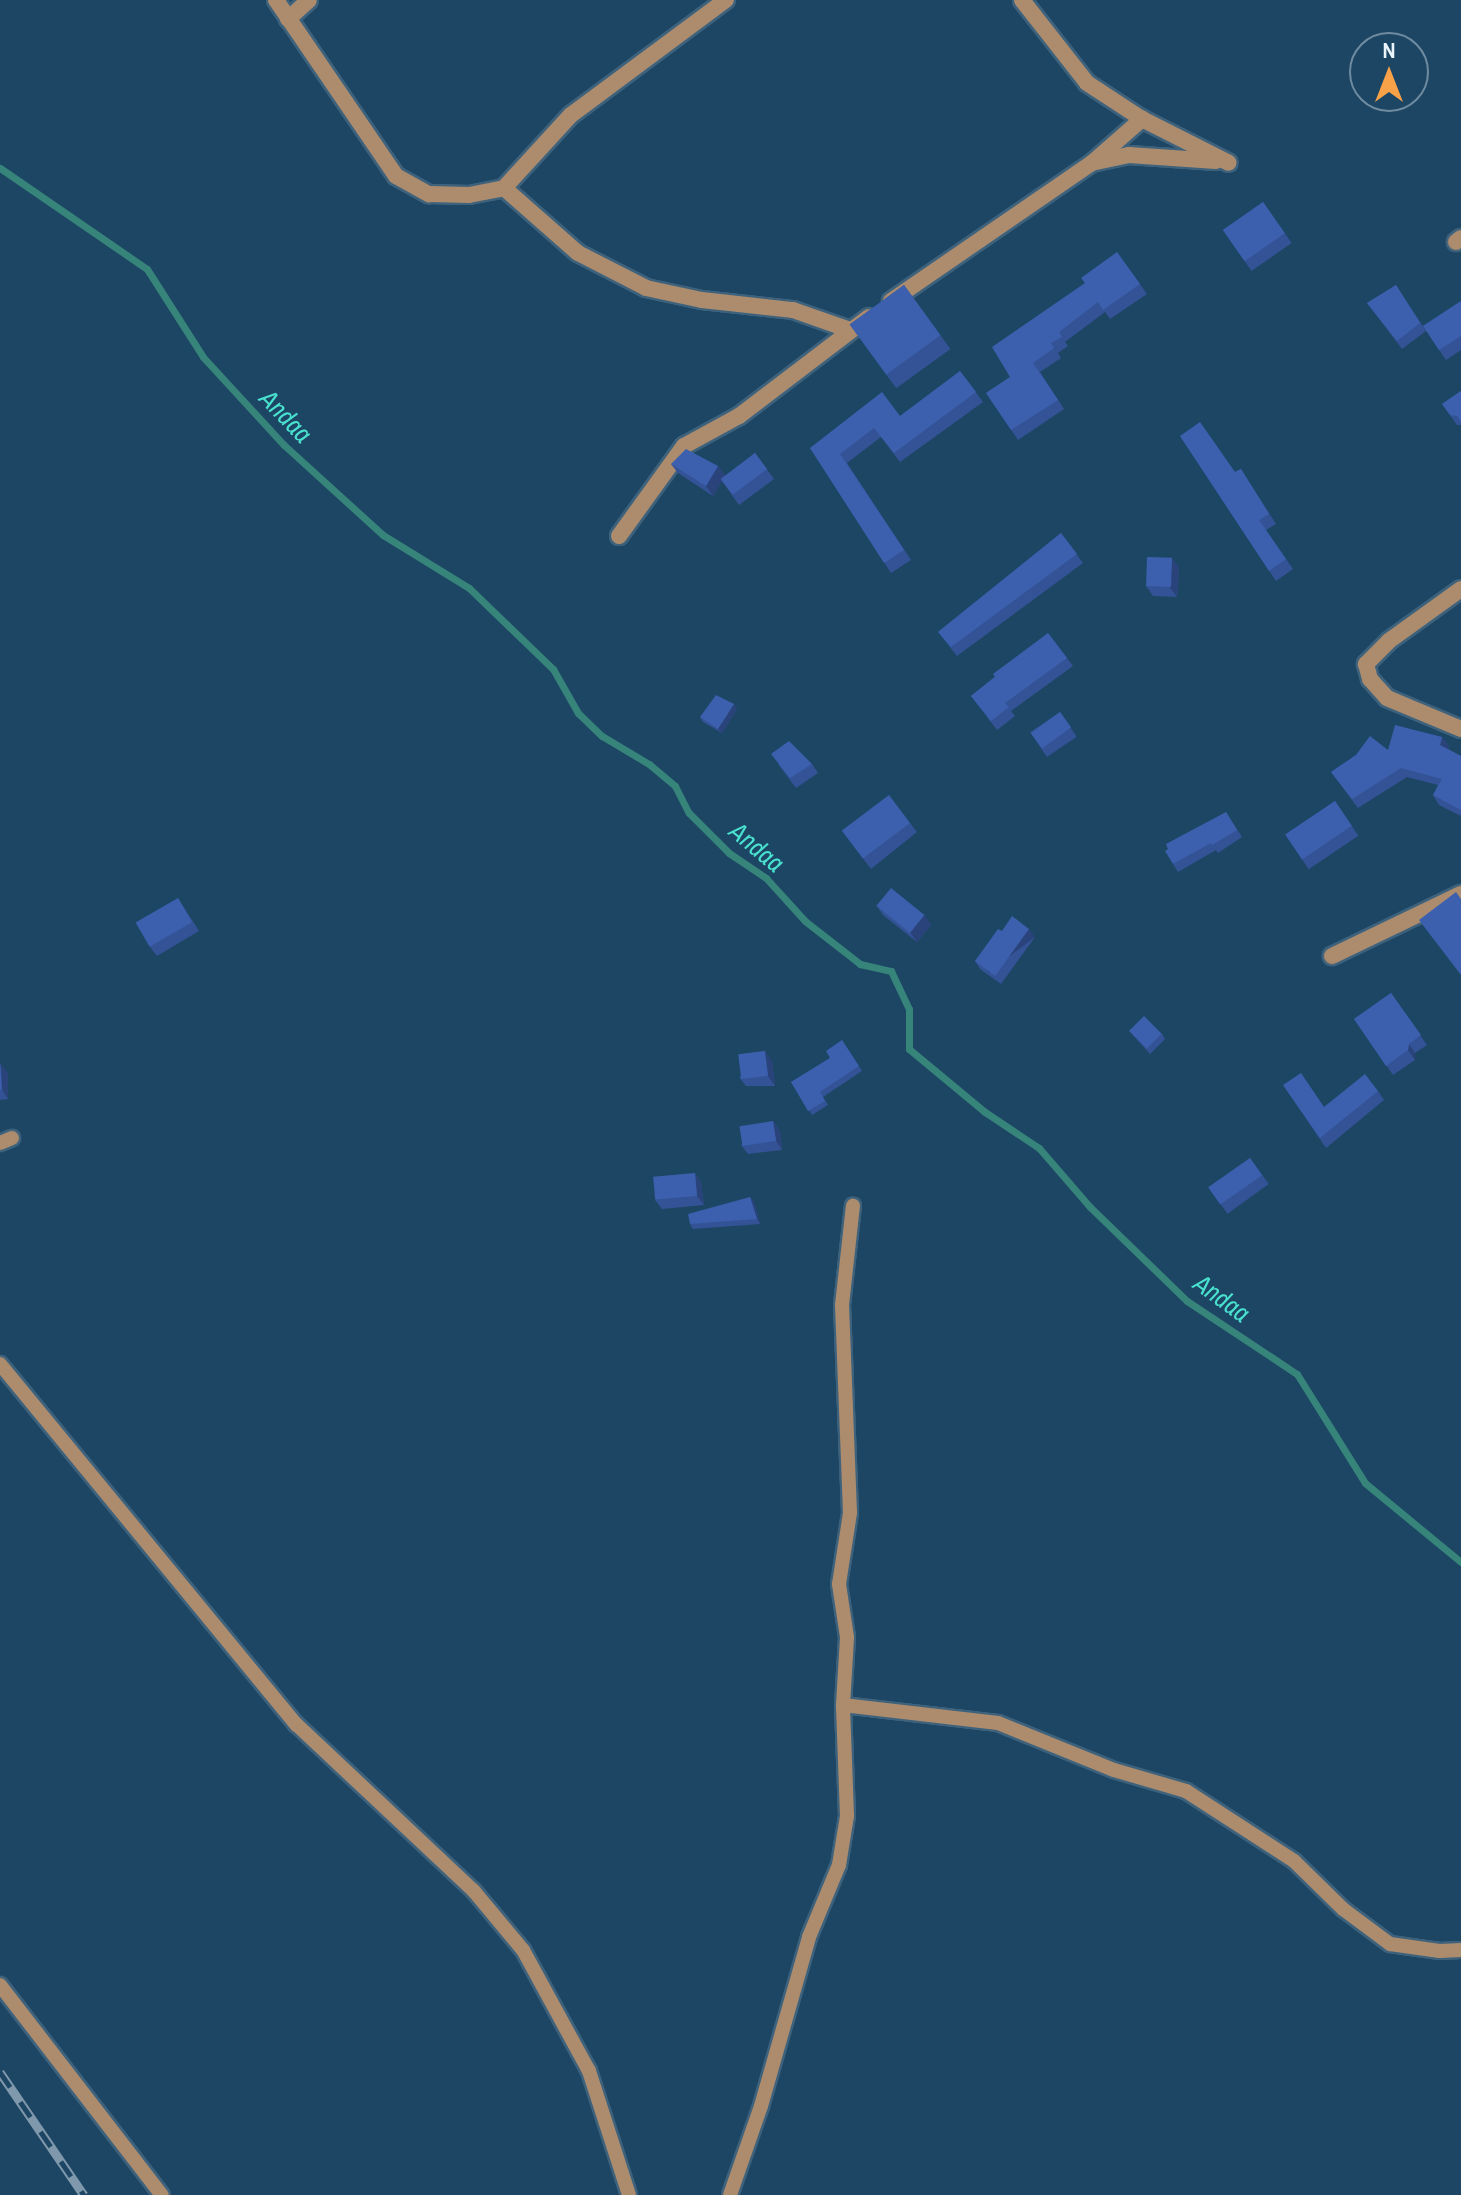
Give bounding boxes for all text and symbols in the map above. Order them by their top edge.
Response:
north arrow [1349,32,1429,112]
text: N [1382,35,1396,65]
water label: Andaa [253,383,319,449]
water label: Andaa [723,815,791,879]
water label: Andaa [1188,1267,1256,1329]

